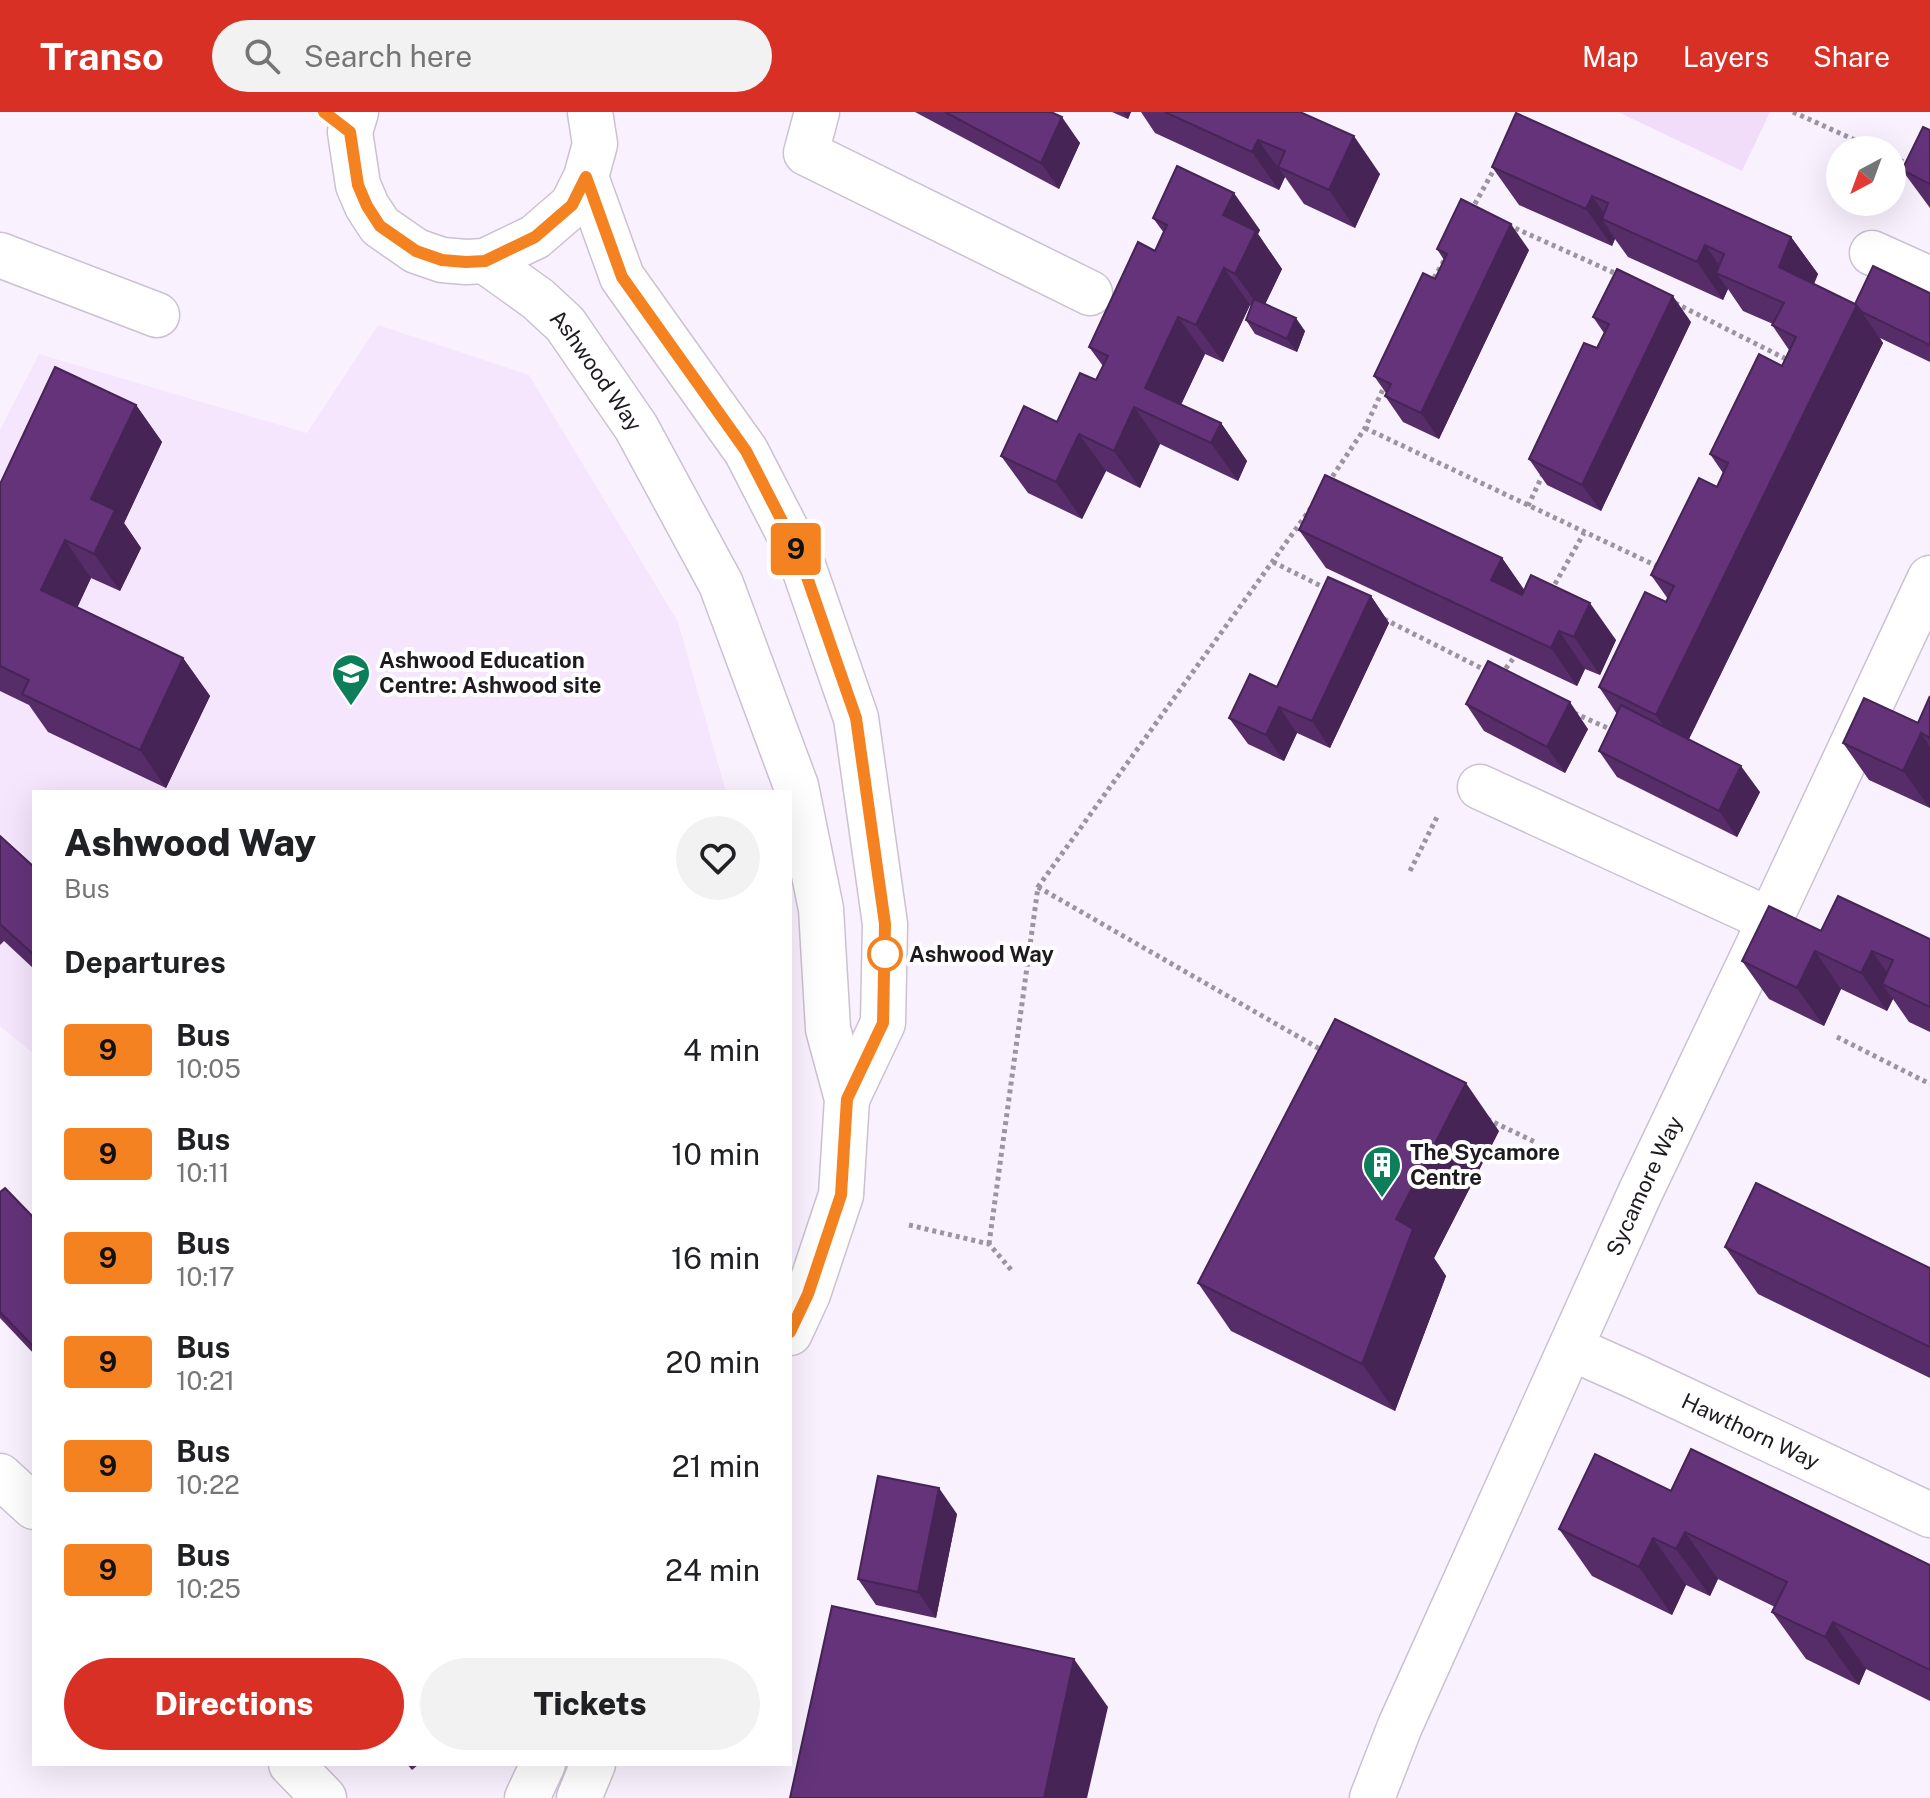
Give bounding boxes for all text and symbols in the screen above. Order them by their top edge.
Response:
search box [212,20,772,92]
text: Transo [40,34,164,79]
icon: search [240,34,284,78]
text: Search here [304,38,472,74]
text: Map [1582,40,1639,73]
text: Layers [1683,40,1769,73]
text: Share [1813,40,1890,73]
north arrow [1826,136,1906,216]
map controls [1826,136,1906,216]
street label: Ashwood Way [545,304,648,436]
line badge: 9 [770,523,822,575]
text: 9 [787,532,805,565]
place label: Ashwood Education Centre: Ashwood site [379,647,601,698]
school or university icon: Ashwood Education Centre: Ashwood site [330,652,372,707]
button: heart [676,816,760,900]
text: Ashwood Way [64,820,316,865]
text: Bus [64,873,110,904]
marker: Ashwood Way [868,937,902,971]
place label: Ashwood Way [909,941,1054,967]
text: Departures [64,944,226,980]
text: Bus [176,1017,230,1053]
text: 4 min [683,1032,760,1068]
text: 9 [99,1033,117,1066]
text: 10:05 [176,1053,241,1084]
street label: Sycamore Way [1600,1112,1688,1260]
text: Bus [176,1121,230,1157]
text: 10 min [671,1136,760,1172]
text: 9 [99,1137,117,1170]
place label: The Sycamore Centre [1410,1139,1560,1190]
building icon: The Sycamore Centre [1361,1144,1403,1199]
text: 10:11 [176,1157,230,1188]
text: Bus [176,1225,230,1261]
text: 16 min [671,1240,760,1276]
text: 9 [99,1241,117,1274]
text: 10:17 [176,1261,235,1292]
text: Bus [176,1329,230,1365]
text: 20 min [666,1344,760,1380]
text: 9 [99,1345,117,1378]
text: 10:21 [176,1365,235,1396]
street label: Hawthorn Way [1678,1387,1824,1474]
text: Bus [176,1433,230,1469]
text: 21 min [672,1448,760,1484]
text: 9 [99,1449,117,1482]
text: 10:22 [176,1469,240,1500]
text: Bus [176,1537,230,1573]
text: 24 min [665,1552,760,1588]
text: 9 [99,1553,117,1586]
text: 10:25 [176,1573,241,1604]
button: Directions [64,1658,404,1750]
button: Tickets [420,1658,760,1750]

